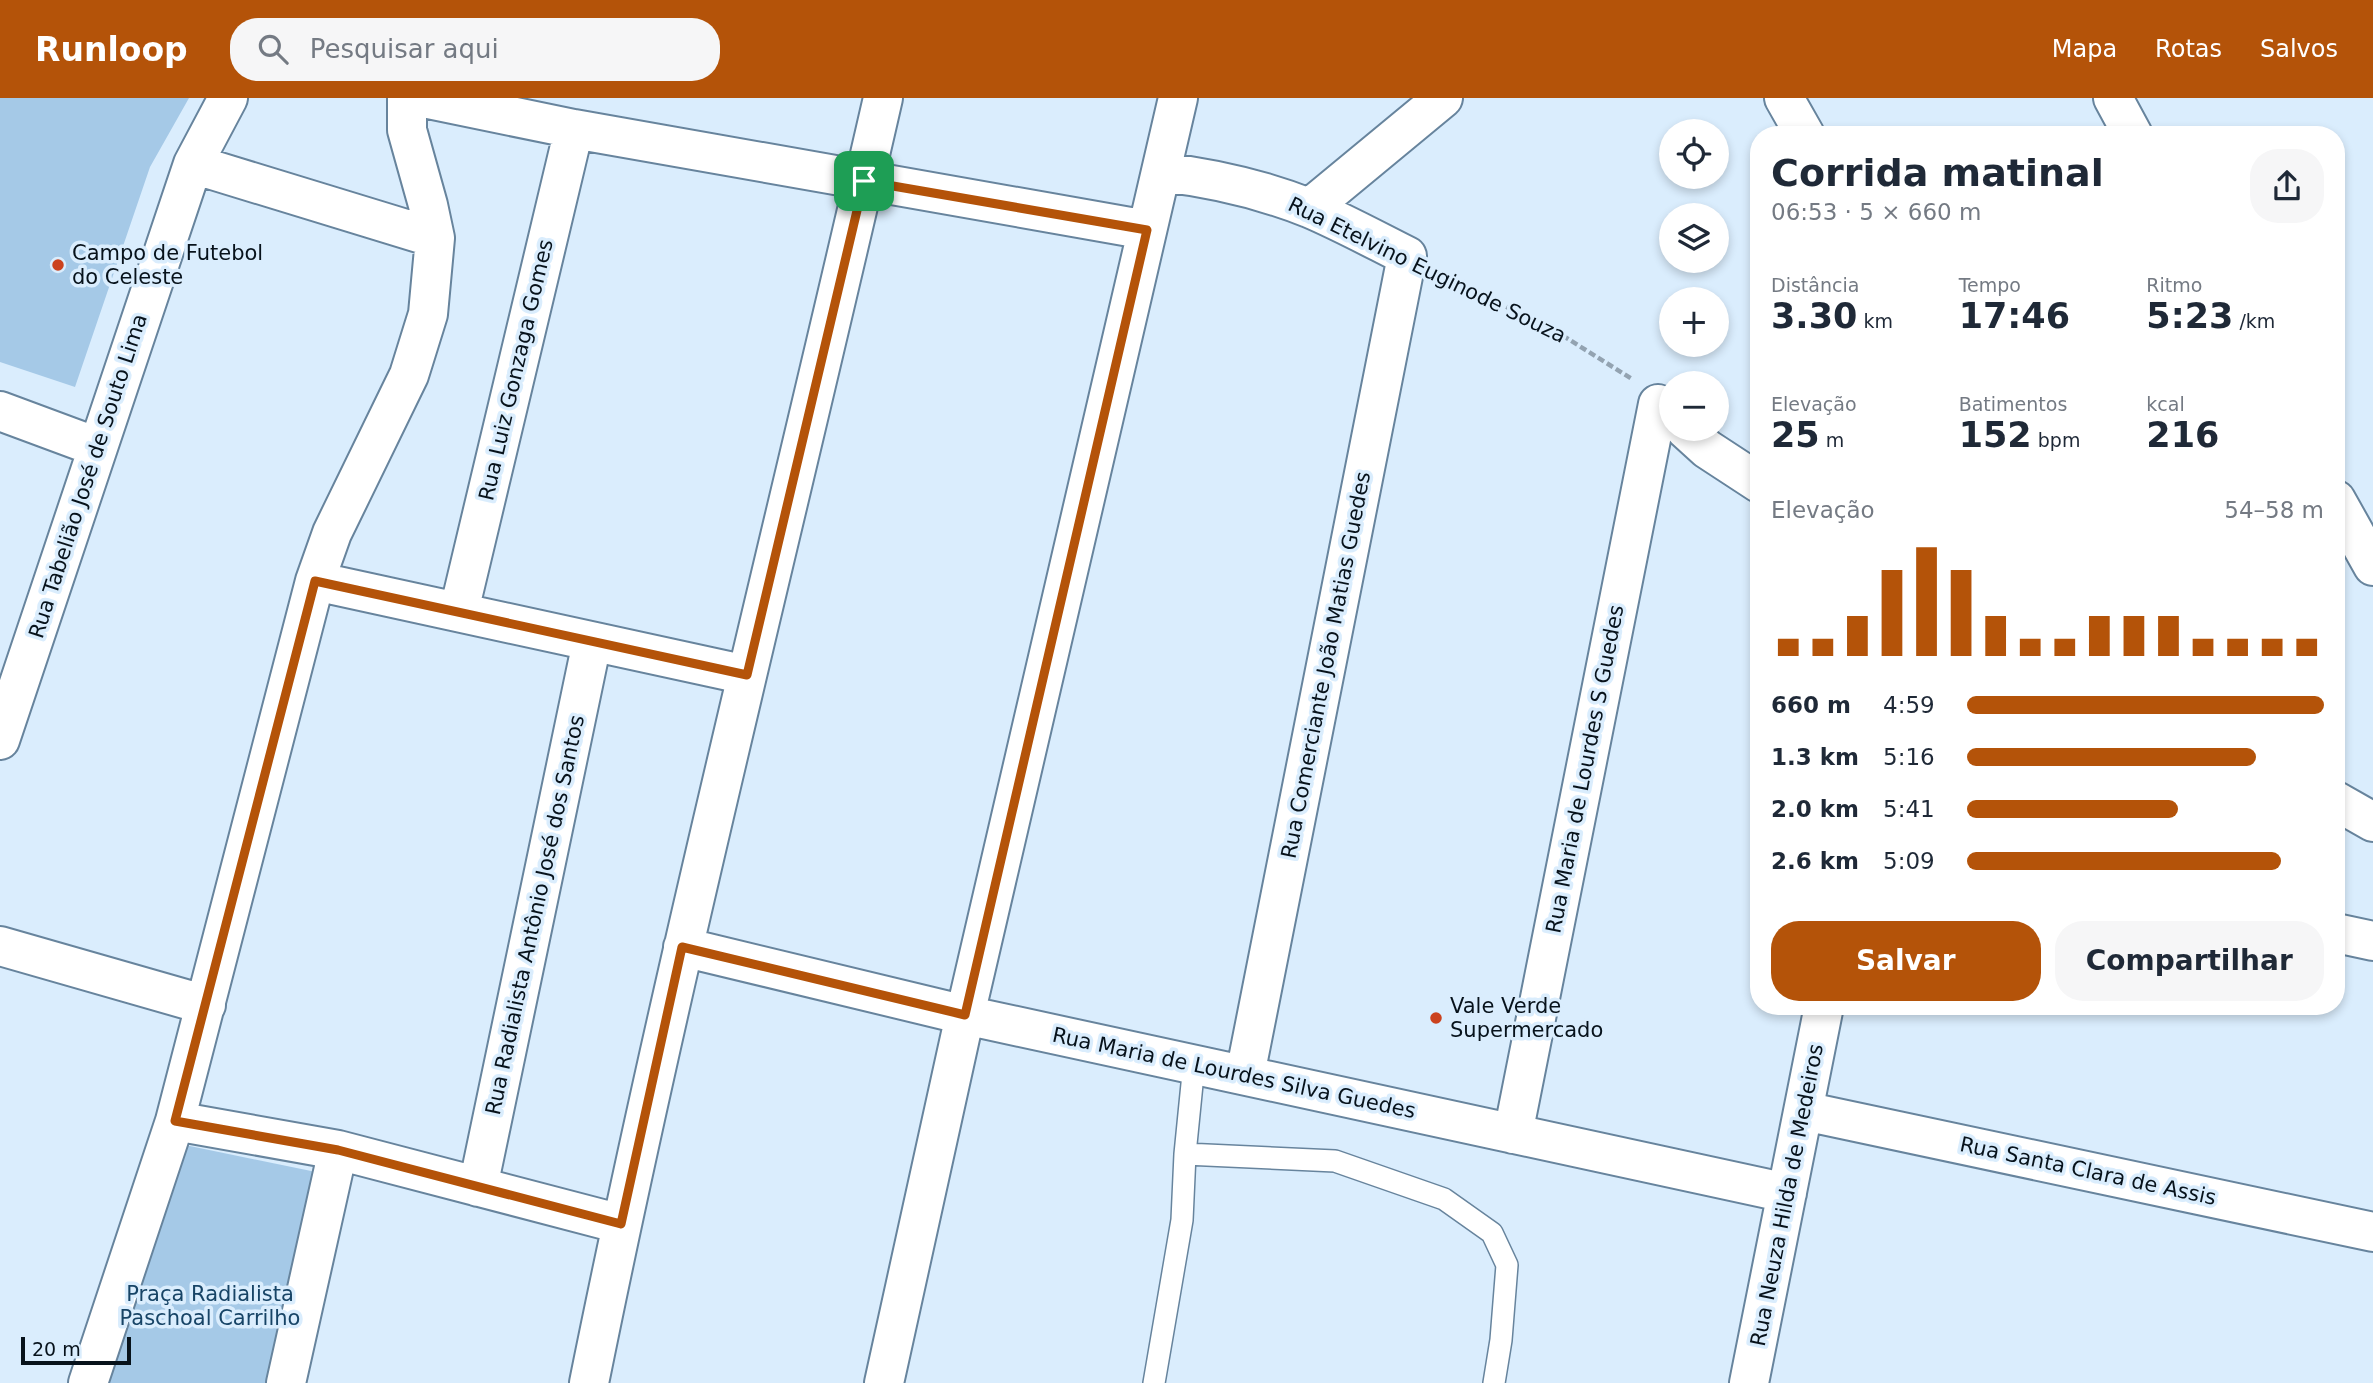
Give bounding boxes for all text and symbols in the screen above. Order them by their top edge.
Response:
search box [230,18,720,81]
text: Runloop [35,30,188,69]
icon: search [254,30,292,68]
text: Pesquisar aqui [310,34,499,64]
text: Mapa [2052,35,2117,63]
text: Rotas [2155,35,2222,63]
text: Salvos [2260,35,2338,63]
map controls [1659,119,1729,441]
button: locate [1659,119,1729,189]
button: share [2250,149,2324,223]
pin [834,151,894,211]
text: Corrida matinal [1771,151,2104,195]
icon: arrive [845,162,883,200]
street label: Rua Etelvino Euginode Souza [1284,192,1570,348]
text: 06:53 · 5 × 660 m [1771,199,1981,225]
button: layers [1659,203,1729,273]
street label: Rua Luiz Gonzaga Gomes [474,237,558,503]
place label: Campo de Futebol do Celeste [72,241,263,289]
marker: Campo de Futebol do Celeste [50,257,66,273]
text: Distância [1771,274,1859,296]
text: Tempo [1959,274,2021,296]
text: Ritmo [2146,274,2202,296]
button: + [1659,287,1729,357]
text: 3.30 [1771,296,1857,336]
text: 17:46 [1959,296,2070,336]
text: 5:23 [2146,296,2233,336]
text: km [1857,310,1893,332]
text: /km [2233,310,2275,332]
street label: Rua Tabelião José de Souto Lima [24,311,152,641]
button: − [1659,371,1729,441]
text: Elevação [1771,393,1857,415]
text: Batimentos [1959,393,2067,415]
text: kcal [2146,393,2185,415]
text: 25 [1771,415,1820,455]
text: 152 [1959,415,2032,455]
text: 216 [2146,415,2219,455]
text: m [1820,429,1844,451]
text: bpm [2032,429,2080,451]
street label: Rua Comerciante João Matias Guedes [1277,470,1375,860]
text: Elevação [1771,497,1875,523]
text: 54–58 m [2224,497,2324,523]
street label: Rua Maria de Lourdes S Guedes [1541,603,1629,935]
text: 660 m [1771,692,1851,718]
text: 4:59 [1883,692,1935,718]
street label: Rua Radialista Antônio José dos Santos [481,713,589,1117]
text: 1.3 km [1771,744,1859,770]
text: 5:16 [1883,744,1935,770]
text: 2.0 km [1771,796,1859,822]
text: 5:41 [1883,796,1935,822]
text: 2.6 km [1771,848,1859,874]
text: 5:09 [1883,848,1935,874]
button: Salvar [1771,921,2041,1001]
button: Compartilhar [2055,921,2324,1001]
place label: Vale Verde Supermercado [1450,994,1603,1042]
marker: Vale Verde Supermercado [1428,1010,1444,1026]
street label: Rua Maria de Lourdes Silva Guedes [1050,1023,1418,1123]
street label: Rua Neuza Hilda de Medeiros [1746,1042,1828,1348]
street label: Rua Santa Clara de Assis [1958,1132,2218,1210]
park label: Praça Radialista Paschoal Carrilho [120,1282,300,1330]
scale bar [21,1334,131,1366]
text: 20 m [32,1338,81,1360]

